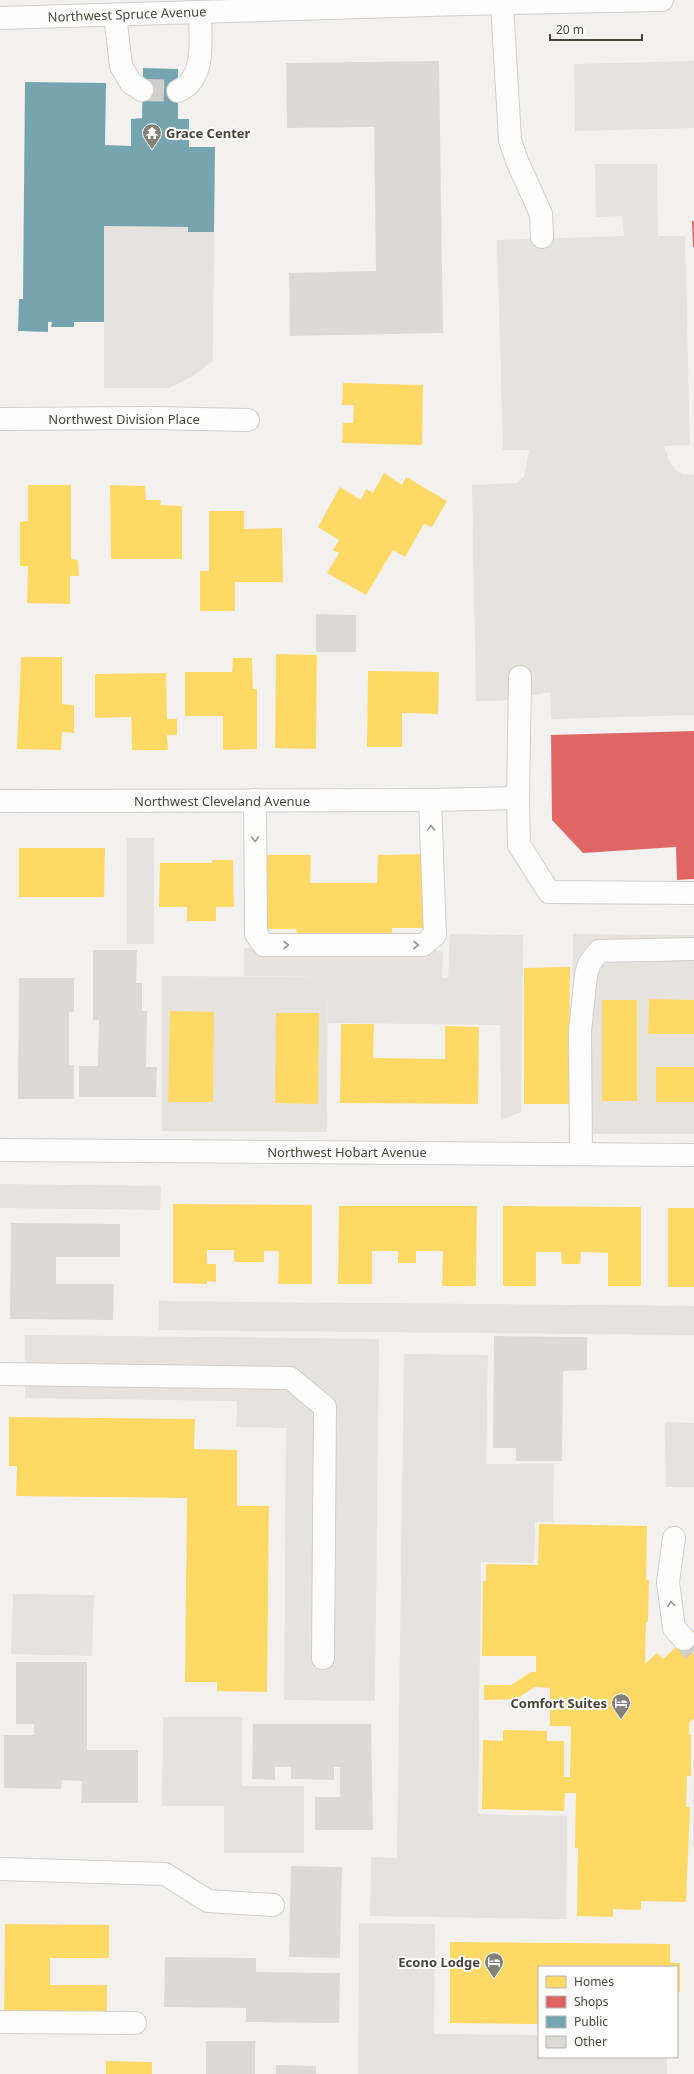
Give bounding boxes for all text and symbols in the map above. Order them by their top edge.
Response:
street label: Northwest Spruce Avenue [47,2,207,26]
scale bar [550,16,642,42]
text: 20 m [556,21,584,38]
temple icon: Grace Center [141,122,163,150]
place label: Grace Center [166,124,251,142]
street label: Northwest Division Place [48,410,200,428]
street label: Northwest Cleveland Avenue [134,792,310,810]
one-way arrow [426,825,435,831]
one-way arrow [251,836,259,842]
one-way arrow [283,941,289,949]
one-way arrow [413,941,419,949]
street label: Northwest Hobart Avenue [267,1143,427,1161]
one-way arrow [667,1601,676,1607]
hotel icon: Comfort Suites [610,1692,632,1720]
place label: Comfort Suites [510,1694,607,1712]
hotel icon: Econo Lodge [483,1951,505,1979]
place label: Econo Lodge [398,1953,480,1971]
legend [538,1966,678,2058]
text: Homes [574,1973,614,1990]
text: Shops [574,1993,609,2010]
text: Public [574,2013,608,2030]
text: Other [574,2033,607,2050]

